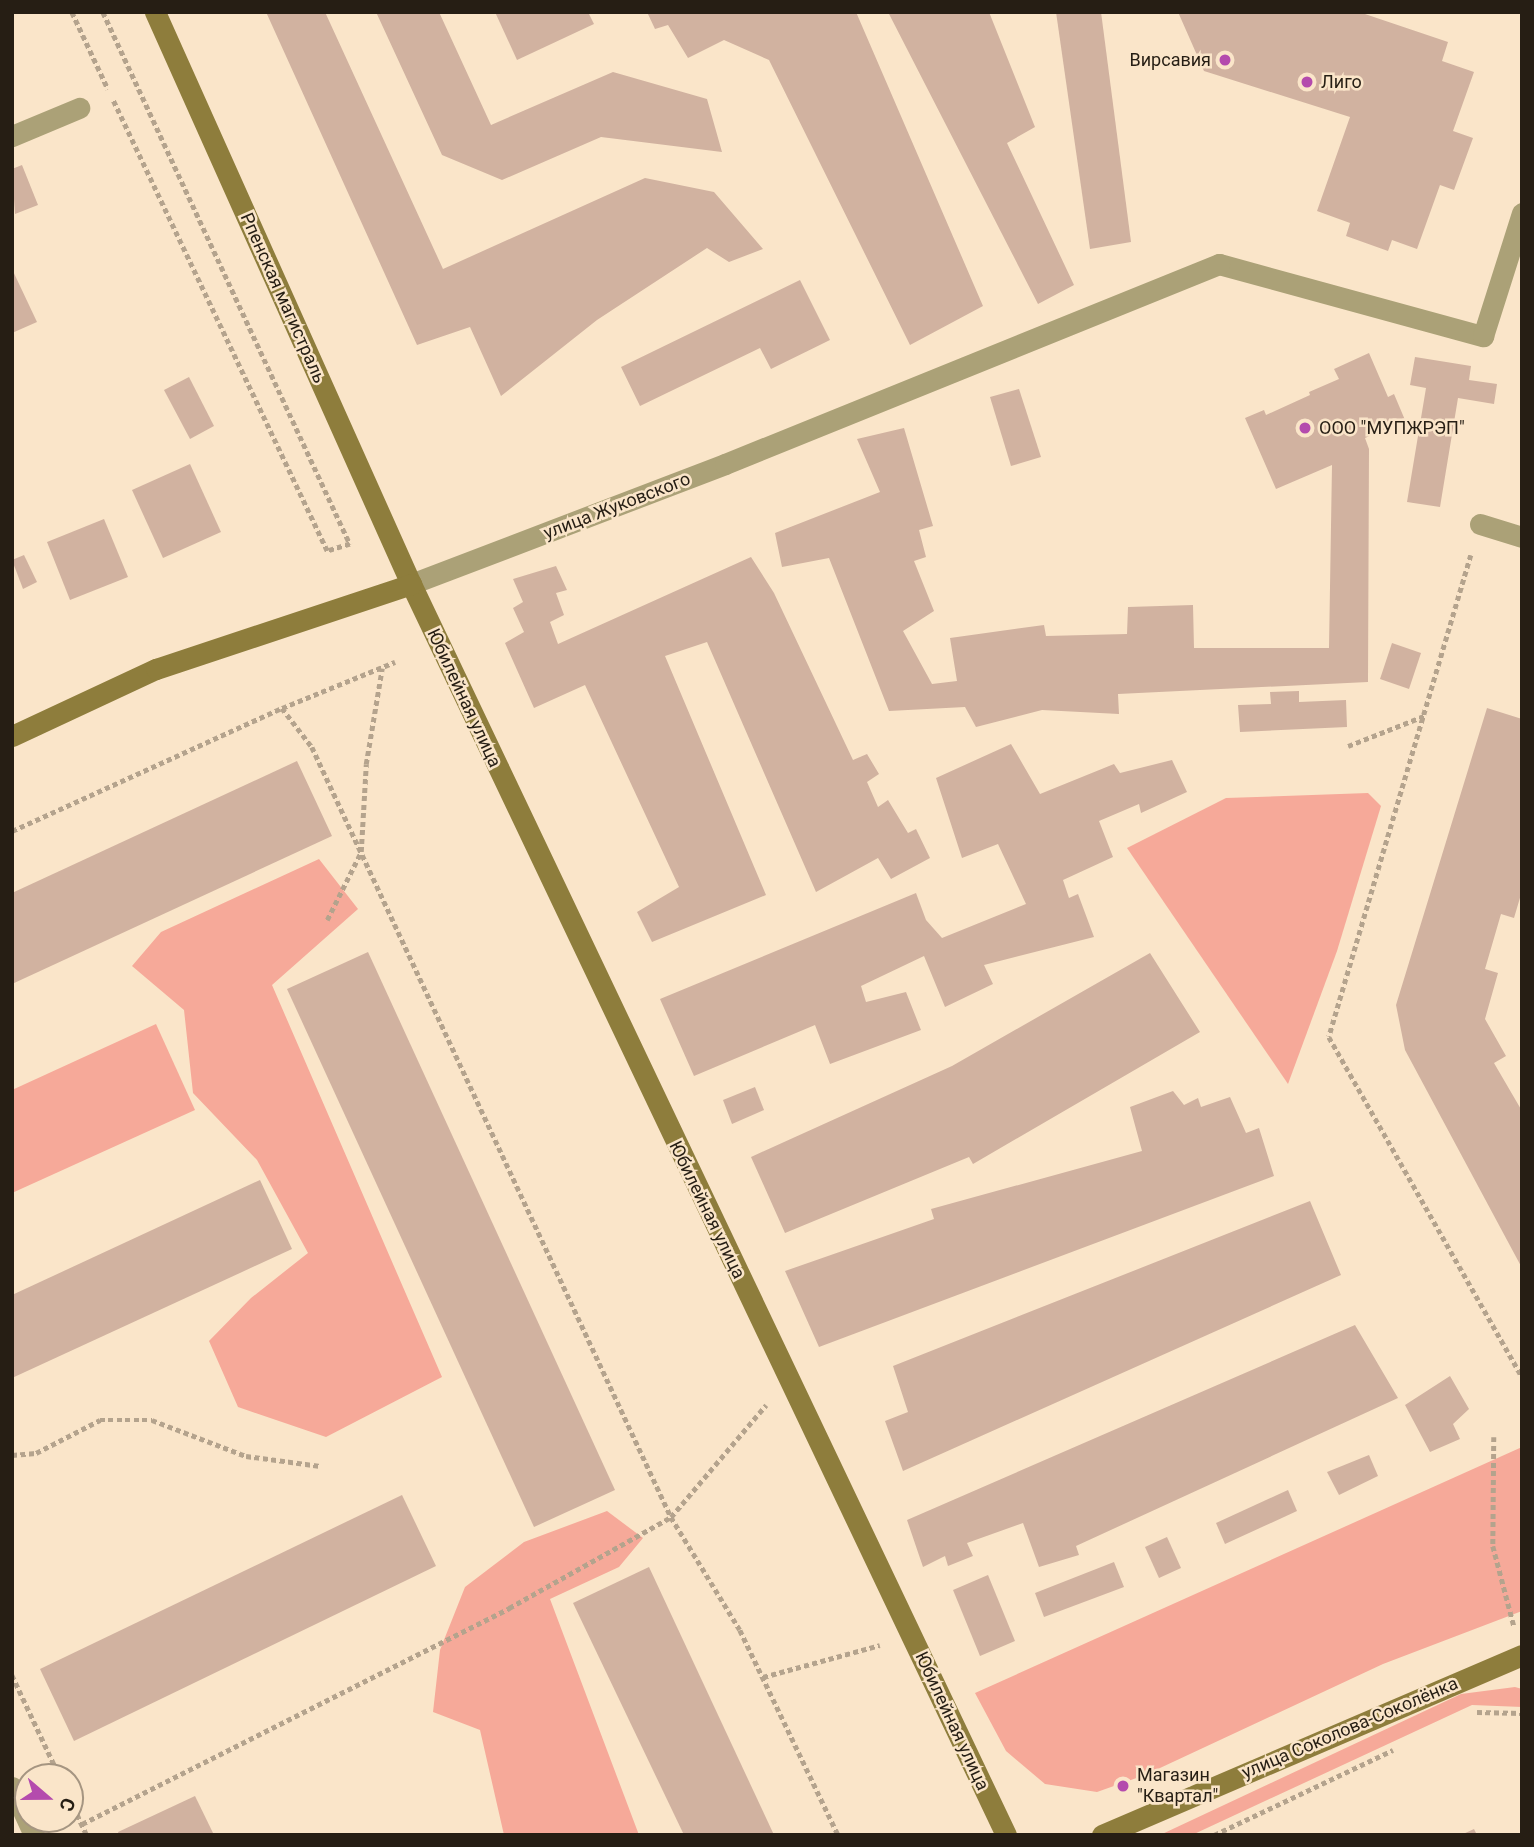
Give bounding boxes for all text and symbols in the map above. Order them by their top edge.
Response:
place label: Вирсавия [1130,49,1211,71]
marker: Вирсавия [1217,52,1233,68]
place label: Лиго [1321,71,1362,93]
marker: Лиго [1299,74,1315,90]
street label: Рпенская магистраль [236,209,330,387]
place label: ООО "МУПЖРЭП" [1319,417,1465,439]
marker: ООО "МУПЖРЭП" [1297,420,1313,436]
street label: улица Жуковского [541,468,693,544]
street label: Юбилейная улица [422,625,506,771]
street label: Юбилейная улица [664,1138,750,1282]
street label: Юбилейная улица [910,1648,994,1794]
street label: улица Соколова-Соколёнка [1239,1673,1461,1783]
north arrow [14,1763,84,1833]
place label: Магазин "Квартал" [1137,1765,1218,1808]
marker: Магазин "Квартал" [1115,1778,1131,1794]
text: С [54,1795,80,1814]

